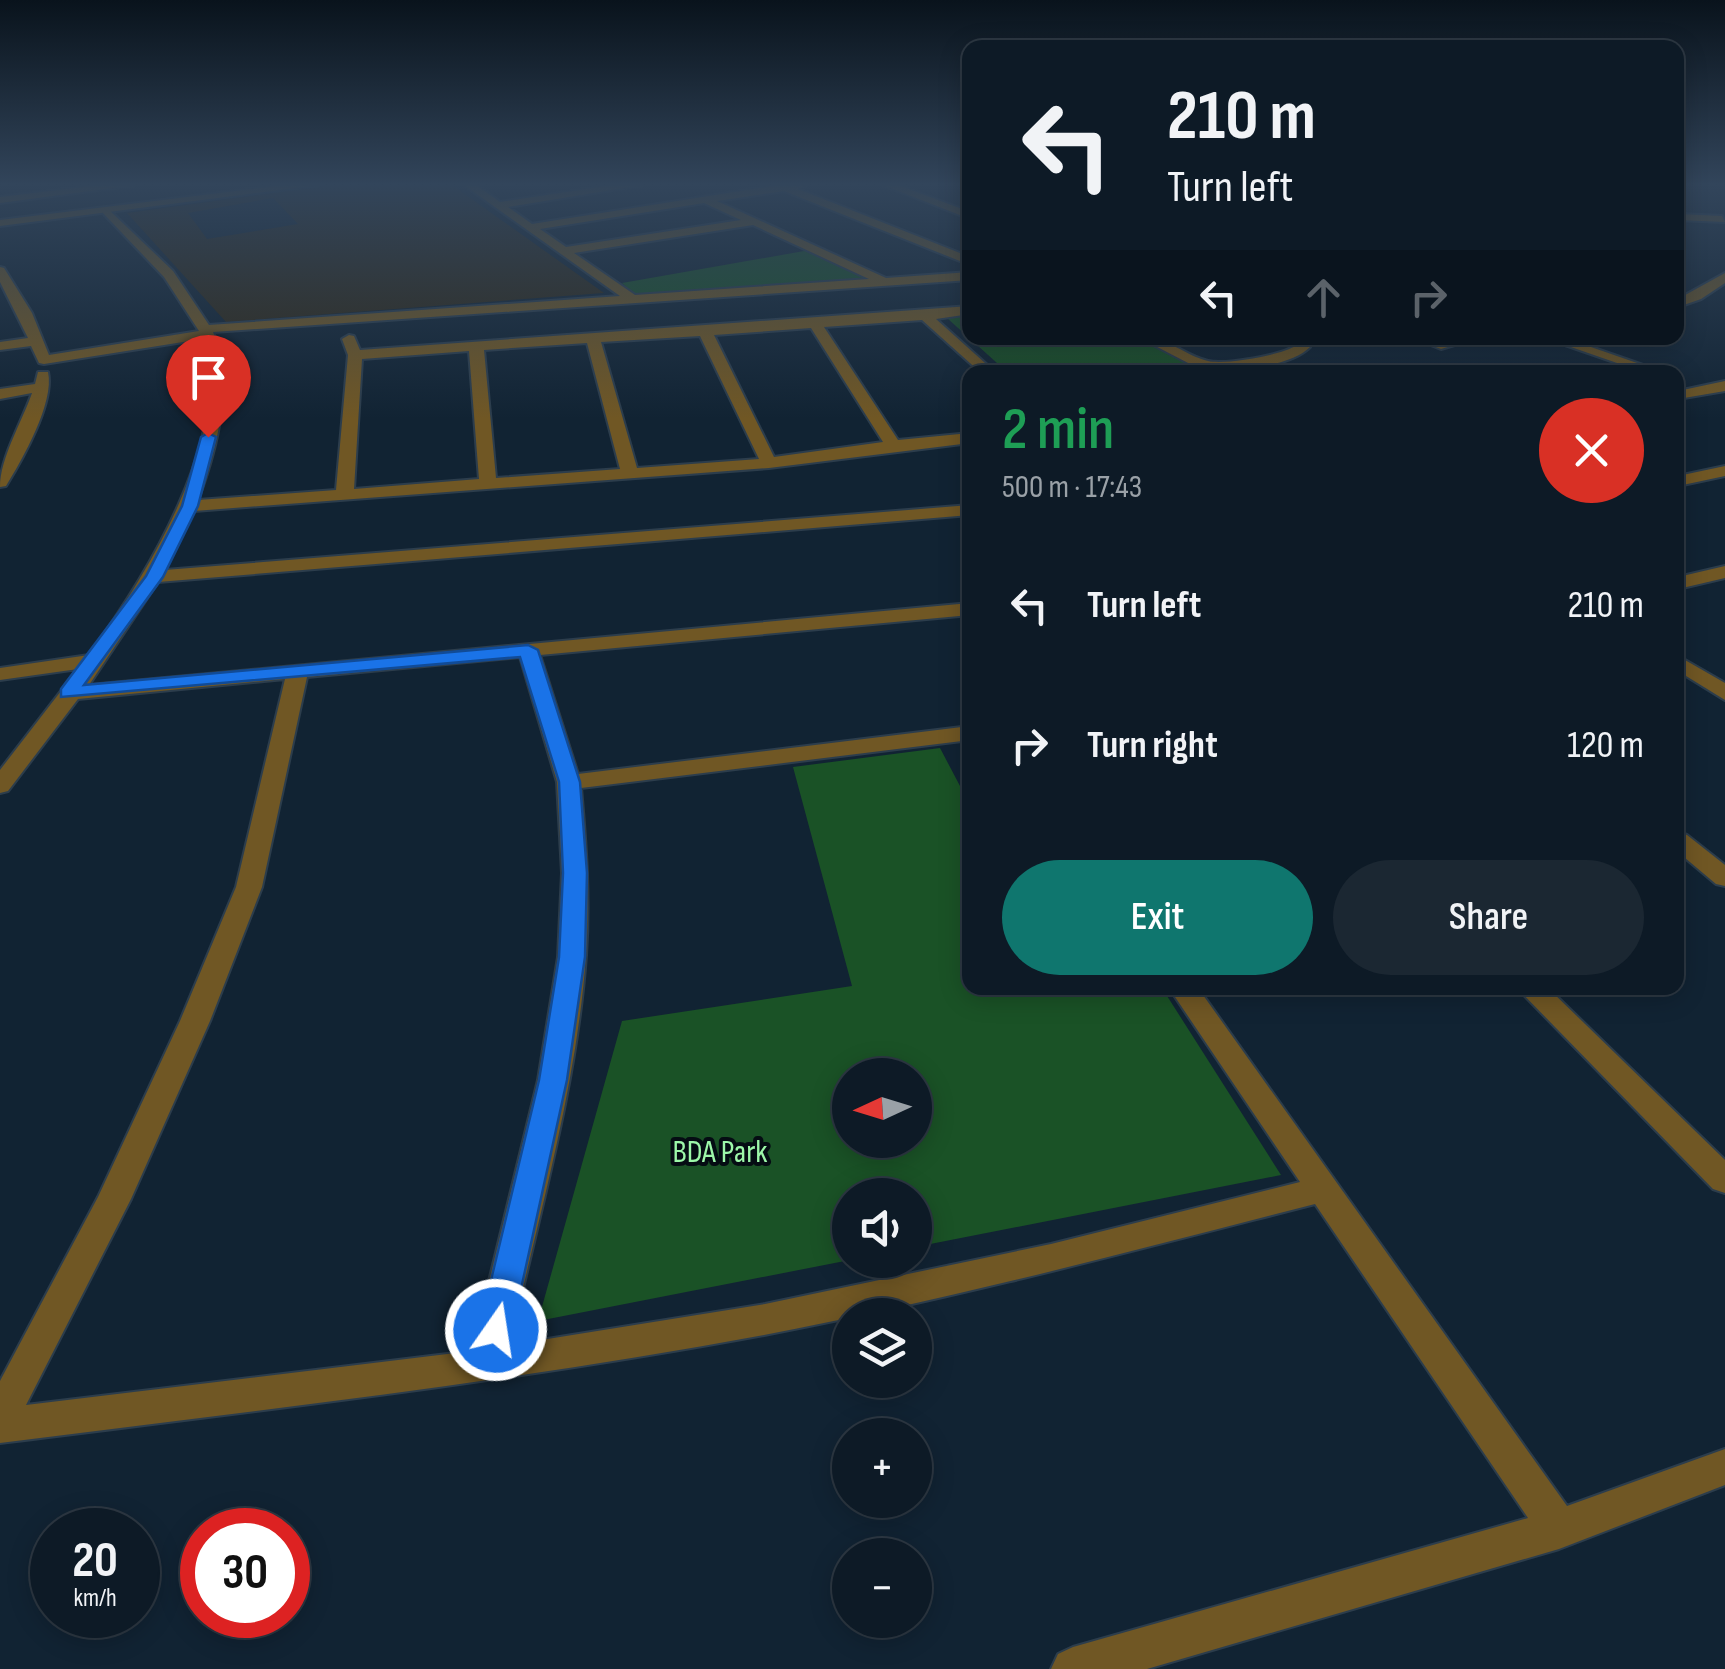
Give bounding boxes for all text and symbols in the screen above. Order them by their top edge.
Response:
text: 210 m [1167,75,1316,159]
icon: left [1002,80,1132,210]
text: Turn left [1167,160,1293,215]
icon: left [1191,270,1246,325]
icon: ahead [1296,270,1351,325]
icon: right [1401,270,1456,325]
pin [166,335,251,438]
icon: arrive [181,350,236,405]
text: 2 min [1002,394,1114,466]
button: close [1539,398,1644,503]
text: 500 m · 17:43 [1002,468,1142,507]
icon: left [1002,578,1057,633]
text: Turn left [1087,583,1201,628]
text: 210 m [1568,583,1644,628]
icon: right [1002,718,1057,773]
text: Turn right [1087,723,1218,768]
text: 120 m [1567,723,1644,768]
button: Exit [1002,860,1313,975]
button: Share [1333,860,1644,975]
north arrow [832,1058,932,1158]
map controls [832,1058,932,1638]
park label: BDA Park [672,1133,768,1172]
button: sound [832,1178,932,1278]
position arrow [444,1278,548,1382]
button: layers [832,1298,932,1398]
button: + [832,1418,932,1518]
speed limit sign: 30 [180,1508,310,1638]
text: 20 [72,1531,118,1591]
button: − [832,1538,932,1638]
text: km/h [73,1583,117,1614]

